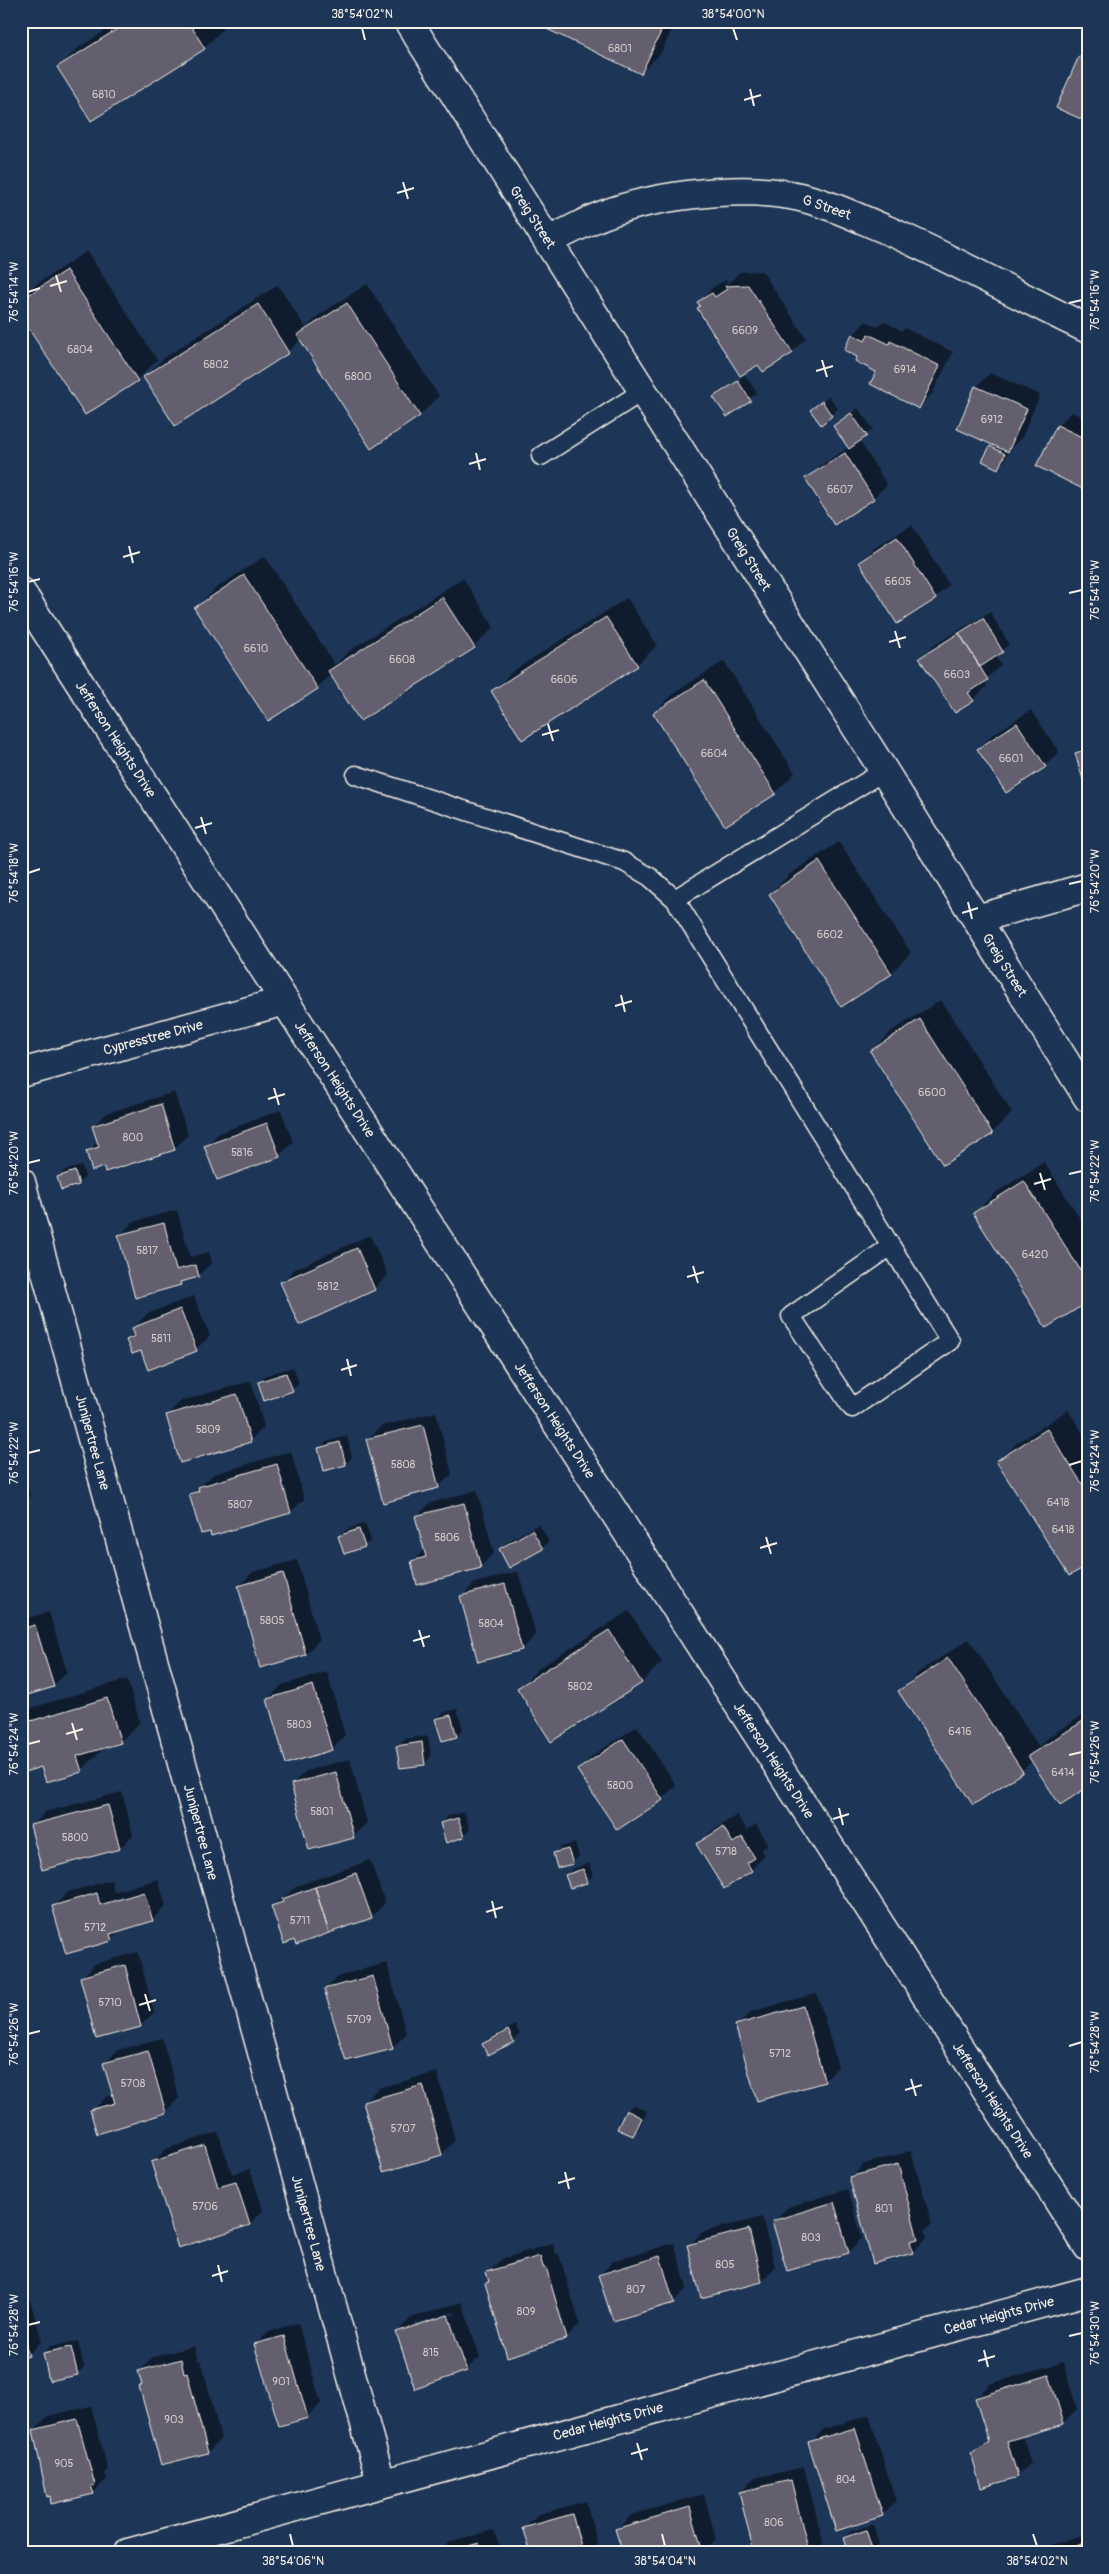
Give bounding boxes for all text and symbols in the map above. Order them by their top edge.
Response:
text: 38°54'02"N [331,7,393,22]
text: 38°54'00"N [701,7,765,22]
house number: 6801 [608,42,632,55]
house number: 6810 [92,88,116,101]
street label: Greig Street [506,183,559,252]
street label: G Street [800,191,854,224]
text: 76°54'14"W [7,261,22,323]
text: 76°54'16"W [1088,269,1103,331]
house number: 6609 [732,324,758,337]
house number: 6804 [67,343,94,356]
house number: 6802 [203,358,229,371]
house number: 6914 [894,363,917,376]
house number: 6800 [345,370,371,383]
house number: 6912 [981,413,1003,426]
house number: 6607 [827,483,853,496]
street label: Greig Street [722,524,775,594]
text: 76°54'16"W [7,551,22,613]
text: 76°54'18"W [1088,560,1103,620]
house number: 6605 [885,575,911,588]
house number: 6610 [244,642,268,655]
house number: 6608 [389,653,415,666]
house number: 6603 [944,668,970,681]
house number: 6606 [551,673,577,686]
street label: Jefferson Heights Drive [72,678,160,801]
house number: 6604 [701,747,728,760]
house number: 6601 [999,752,1023,765]
text: 76°54'18"W [7,843,22,903]
text: 76°54'20"W [1088,849,1103,913]
house number: 6602 [817,928,843,941]
street label: Greig Street [978,930,1031,1000]
street label: Cypresstree Drive [101,1016,205,1059]
street label: Jefferson Heights Drive [291,1018,379,1141]
house number: 6600 [918,1086,946,1099]
text: 76°54'20"W [7,1131,22,1195]
house number: 800 [123,1131,143,1144]
text: 76°54'22"W [1088,1140,1103,1202]
house number: 5816 [231,1146,253,1159]
house number: 5817 [136,1244,158,1257]
house number: 6420 [1022,1248,1048,1261]
house number: 5812 [317,1280,339,1293]
house number: 5811 [151,1332,171,1345]
street label: Jefferson Heights Drive [511,1359,599,1482]
street label: Junipertree Lane [72,1392,114,1492]
text: 76°54'22"W [7,1422,22,1484]
house number: 5809 [196,1423,221,1436]
text: 76°54'24"W [1088,1429,1103,1493]
house number: 5808 [391,1458,416,1471]
house number: 6418 [1047,1496,1070,1509]
house number: 5807 [228,1498,253,1511]
house number: 6418 [1052,1523,1075,1536]
house number: 5806 [434,1531,460,1544]
house number: 5805 [260,1614,285,1627]
house number: 5804 [478,1617,504,1630]
house number: 5802 [567,1680,593,1693]
street label: Jefferson Heights Drive [730,1699,818,1822]
text: 76°54'24"W [7,1712,22,1776]
house number: 5803 [286,1718,312,1731]
text: 76°54'26"W [1088,1720,1103,1784]
house number: 6416 [948,1725,972,1738]
house number: 6414 [1051,1766,1075,1779]
house number: 5800 [607,1779,633,1792]
street label: Junipertree Lane [180,1782,222,1882]
house number: 5801 [310,1805,334,1818]
house number: 5800 [62,1831,88,1844]
house number: 5718 [715,1845,737,1858]
house number: 5711 [290,1914,310,1927]
house number: 5712 [84,1921,106,1934]
house number: 5710 [98,1996,122,2009]
text: 76°54'26"W [7,2002,22,2066]
text: 76°54'28"W [1088,2011,1103,2073]
house number: 5709 [347,2013,372,2026]
street label: Jefferson Heights Drive [949,2039,1037,2162]
house number: 5712 [769,2047,791,2060]
house number: 5708 [121,2077,146,2090]
house number: 5707 [390,2122,416,2135]
street label: Junipertree Lane [288,2173,330,2273]
house number: 5706 [192,2200,218,2213]
house number: 801 [875,2202,893,2215]
house number: 803 [801,2231,821,2244]
house number: 805 [715,2258,735,2271]
house number: 807 [627,2283,646,2296]
street label: Cedar Heights Drive [942,2293,1056,2338]
text: 76°54'28"W [7,2294,22,2356]
text: 76°54'30"W [1088,2301,1103,2365]
house number: 809 [517,2305,536,2318]
house number: 815 [423,2346,439,2359]
house number: 901 [272,2375,290,2388]
street label: Cedar Heights Drive [551,2399,665,2444]
house number: 903 [164,2413,184,2426]
house number: 905 [54,2457,74,2470]
house number: 804 [836,2473,856,2486]
house number: 806 [764,2516,784,2529]
text: 38°54'06"N [262,2554,324,2569]
text: 38°54'04"N [634,2554,696,2569]
text: 38°54'02"N [1006,2554,1068,2569]

